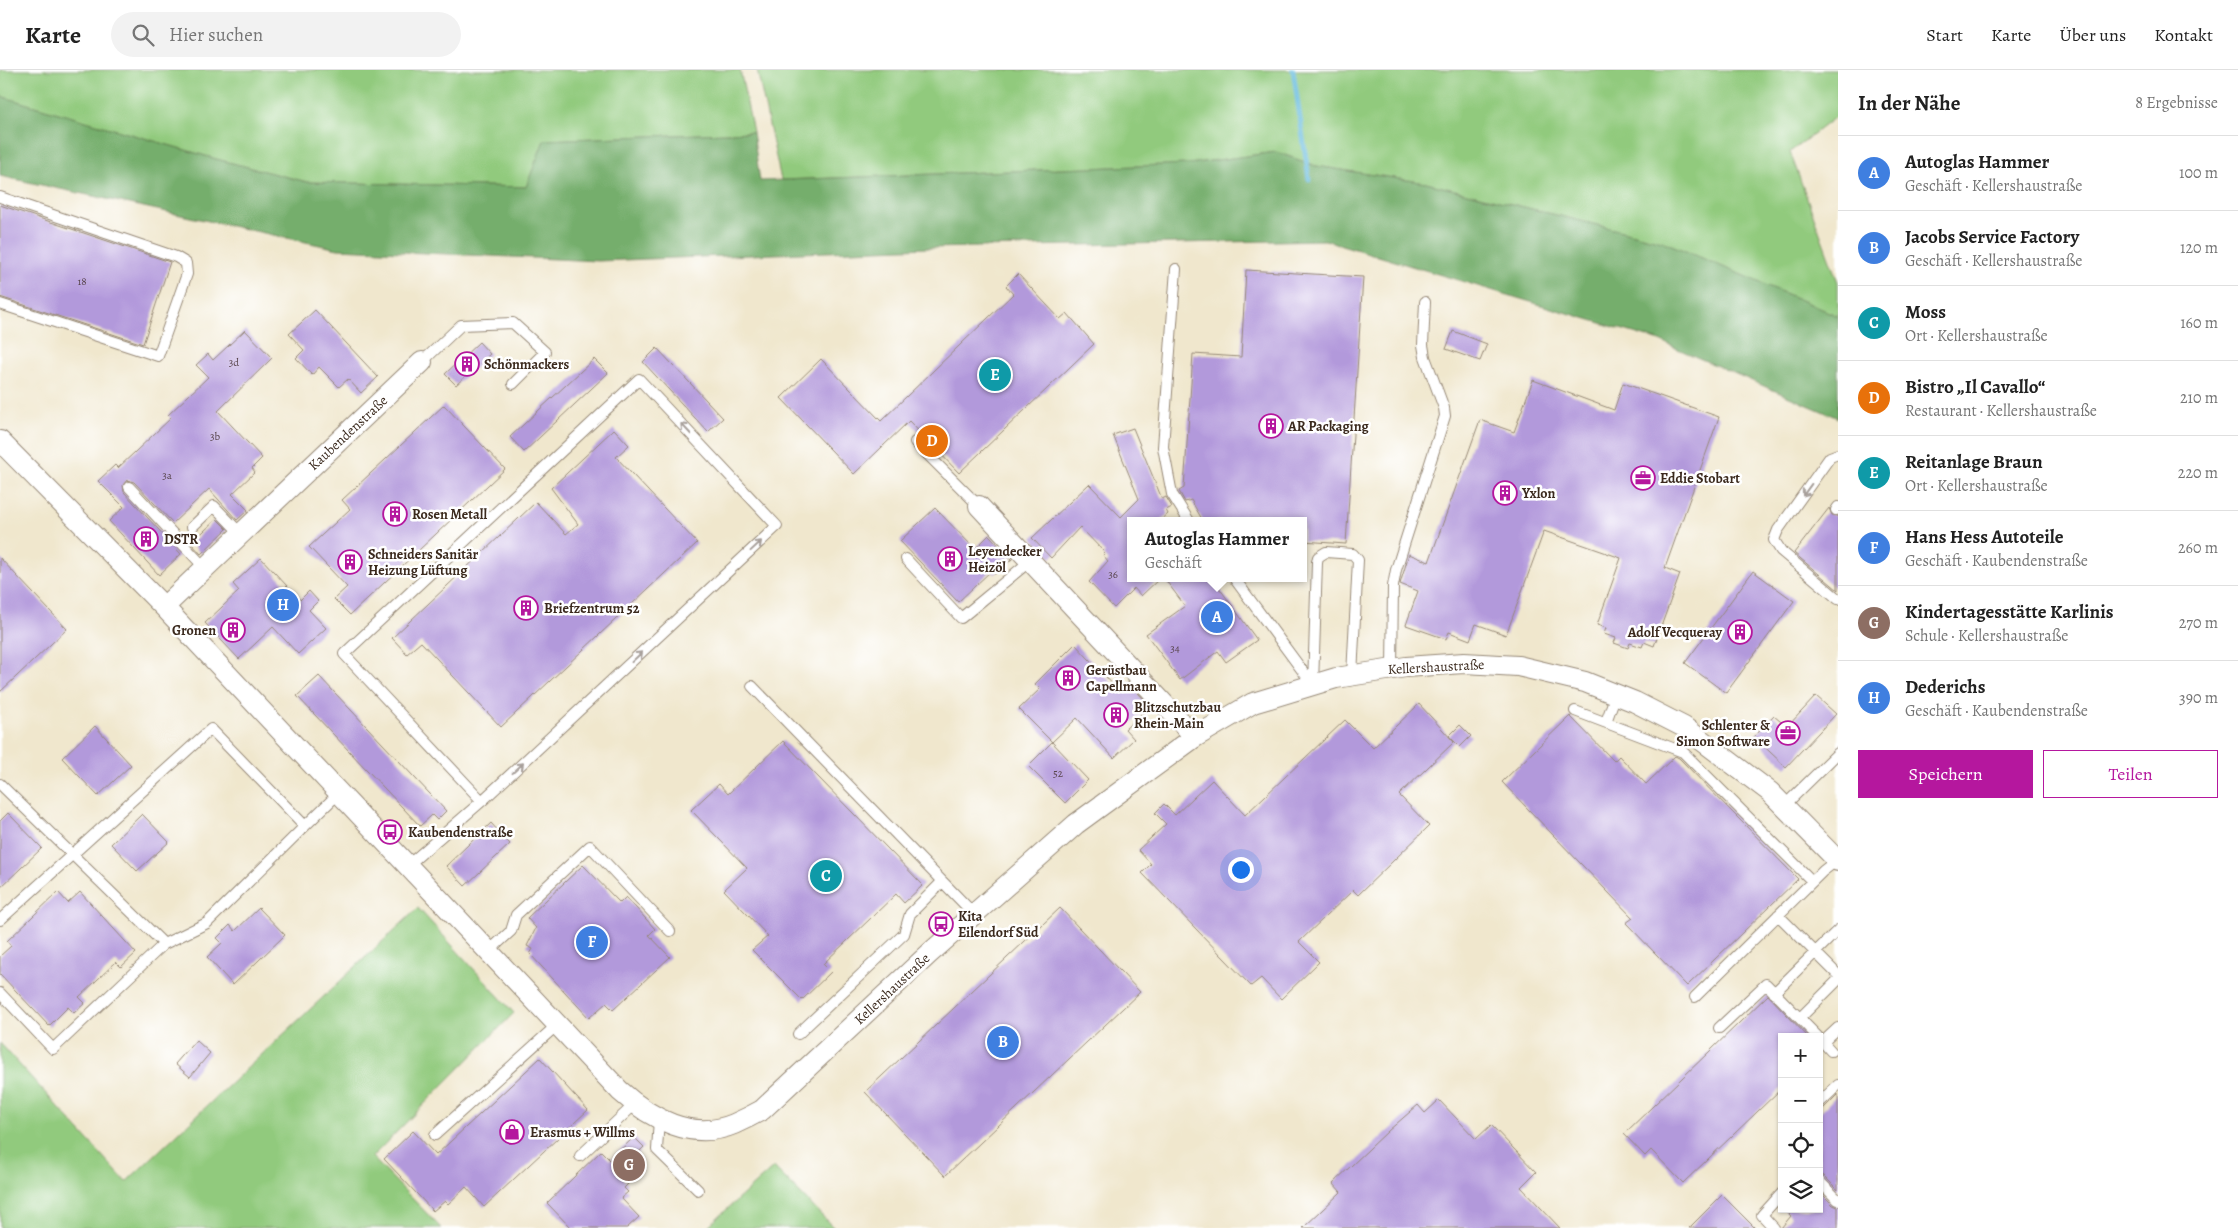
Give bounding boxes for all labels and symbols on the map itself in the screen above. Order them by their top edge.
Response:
house number: 18 [77,274,87,289]
building icon: Schönmackers [454,351,480,377]
house number: 3d [229,355,239,370]
place label: Schönmackers [484,355,570,374]
pin: E [979,356,1011,394]
street label: Kaubendenstraße [304,391,392,475]
building icon: AR Packaging [1258,413,1284,439]
place label: AR Packaging [1287,417,1370,436]
pin: D [916,422,948,460]
one-way arrow [680,423,692,436]
house number: 3b [210,429,220,444]
office icon: Eddie Stobart [1630,465,1656,491]
house number: 3a [162,468,173,483]
place label: Eddie Stobart [1660,469,1740,488]
building icon: Yxlon [1492,480,1518,506]
one-way arrow [1802,483,1812,497]
place label: Yxlon [1521,484,1556,503]
building icon: Rosen Metall [382,501,408,527]
place label: Rosen Metall [412,505,487,524]
building icon: DSTR [133,526,159,552]
place label: DSTR [164,530,198,549]
one-way arrow [749,540,762,552]
place label: Leyendecker Heizöl [968,542,1042,577]
place label: Schneiders Sanitär Heizung Lüftung [368,545,479,580]
building icon: Leyendecker Heizöl [937,546,963,572]
building icon: Schneiders Sanitär Heizung Lüftung [337,549,363,575]
house number: 36 [1108,567,1118,582]
pin: H [267,586,299,624]
building icon: Briefzentrum 52 [513,595,539,621]
pin: A [1201,598,1233,636]
place label: Briefzentrum 52 [544,599,640,618]
building icon: Gronen [220,617,246,643]
building icon: Adolf Vecqueray [1727,619,1753,645]
place label: Gronen [172,621,216,640]
place label: Adolf Vecqueray [1627,623,1722,642]
house number: 34 [1170,641,1180,656]
one-way arrow [630,651,643,663]
street label: Kellershaustraße [1387,655,1485,679]
place label: Gerüstbau Capellmann [1086,661,1157,696]
building icon: Gerüstbau Capellmann [1055,665,1081,691]
place label: Blitzschutzbau Rhein-Main [1134,698,1222,733]
building icon: Blitzschutzbau Rhein-Main [1103,702,1129,728]
place label: Schlenter & Simon Software [1676,716,1771,751]
office icon: Schlenter & Simon Software [1775,720,1801,746]
one-way arrow [511,762,524,774]
house number: 52 [1053,766,1063,781]
bus stop icon: Kaubendenstraße [377,819,403,845]
place label: Kaubendenstraße [408,823,513,842]
pin: C [810,857,842,895]
your location [1228,857,1254,883]
place label: Kita Eilendorf Süd [958,907,1039,942]
bus stop icon: Kita Eilendorf Süd [928,911,954,937]
pin: F [576,923,608,961]
street label: Kellershaustraße [850,949,934,1029]
pin: B [987,1023,1019,1061]
shop icon: Erasmus + Willms [499,1119,525,1145]
place label: Erasmus + Willms [530,1123,635,1142]
pin: G [613,1146,645,1184]

